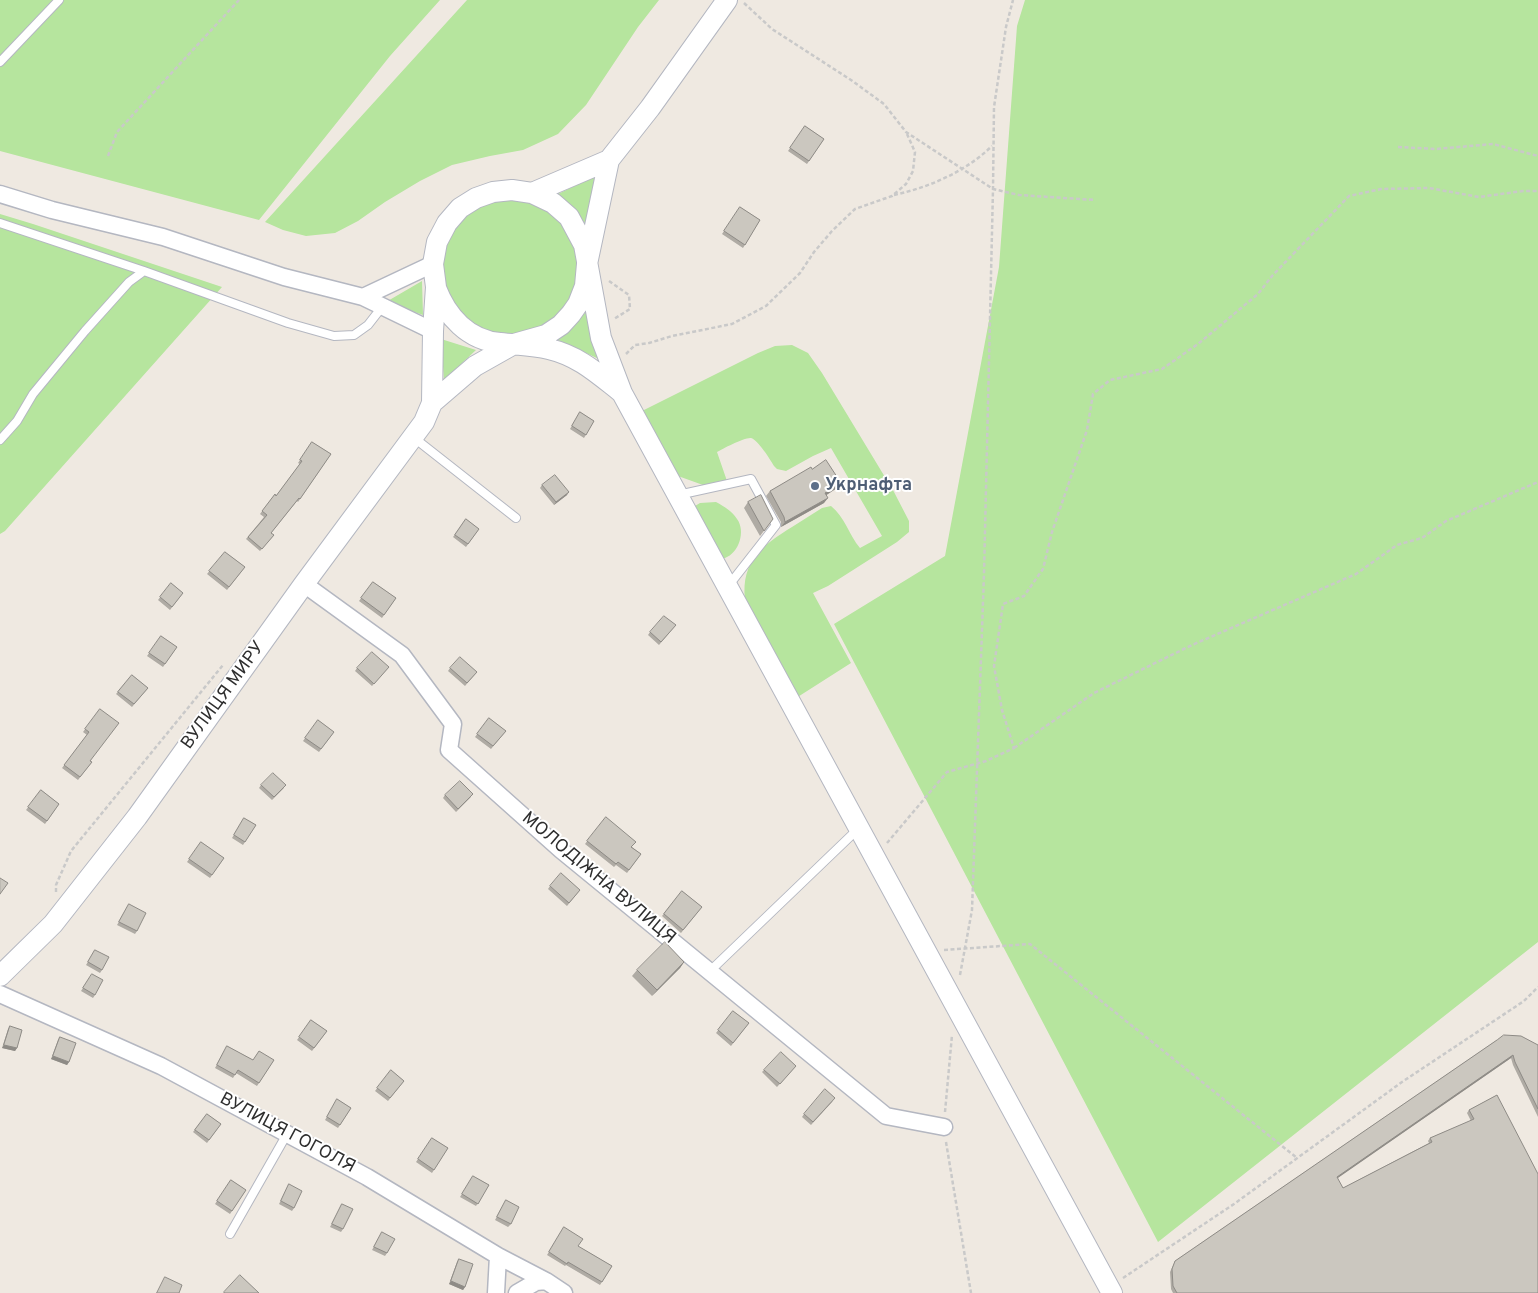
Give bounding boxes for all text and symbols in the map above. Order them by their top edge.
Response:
place label: Укрнафта [825,475,912,497]
marker: Укрнафта [809,480,821,492]
street label: ВУЛИЦЯ МИРУ [178,638,270,754]
street label: МОЛОДІЖНА ВУЛИЦЯ [517,808,679,950]
street label: ВУЛИЦЯ ГОГОЛЯ [215,1089,359,1179]

